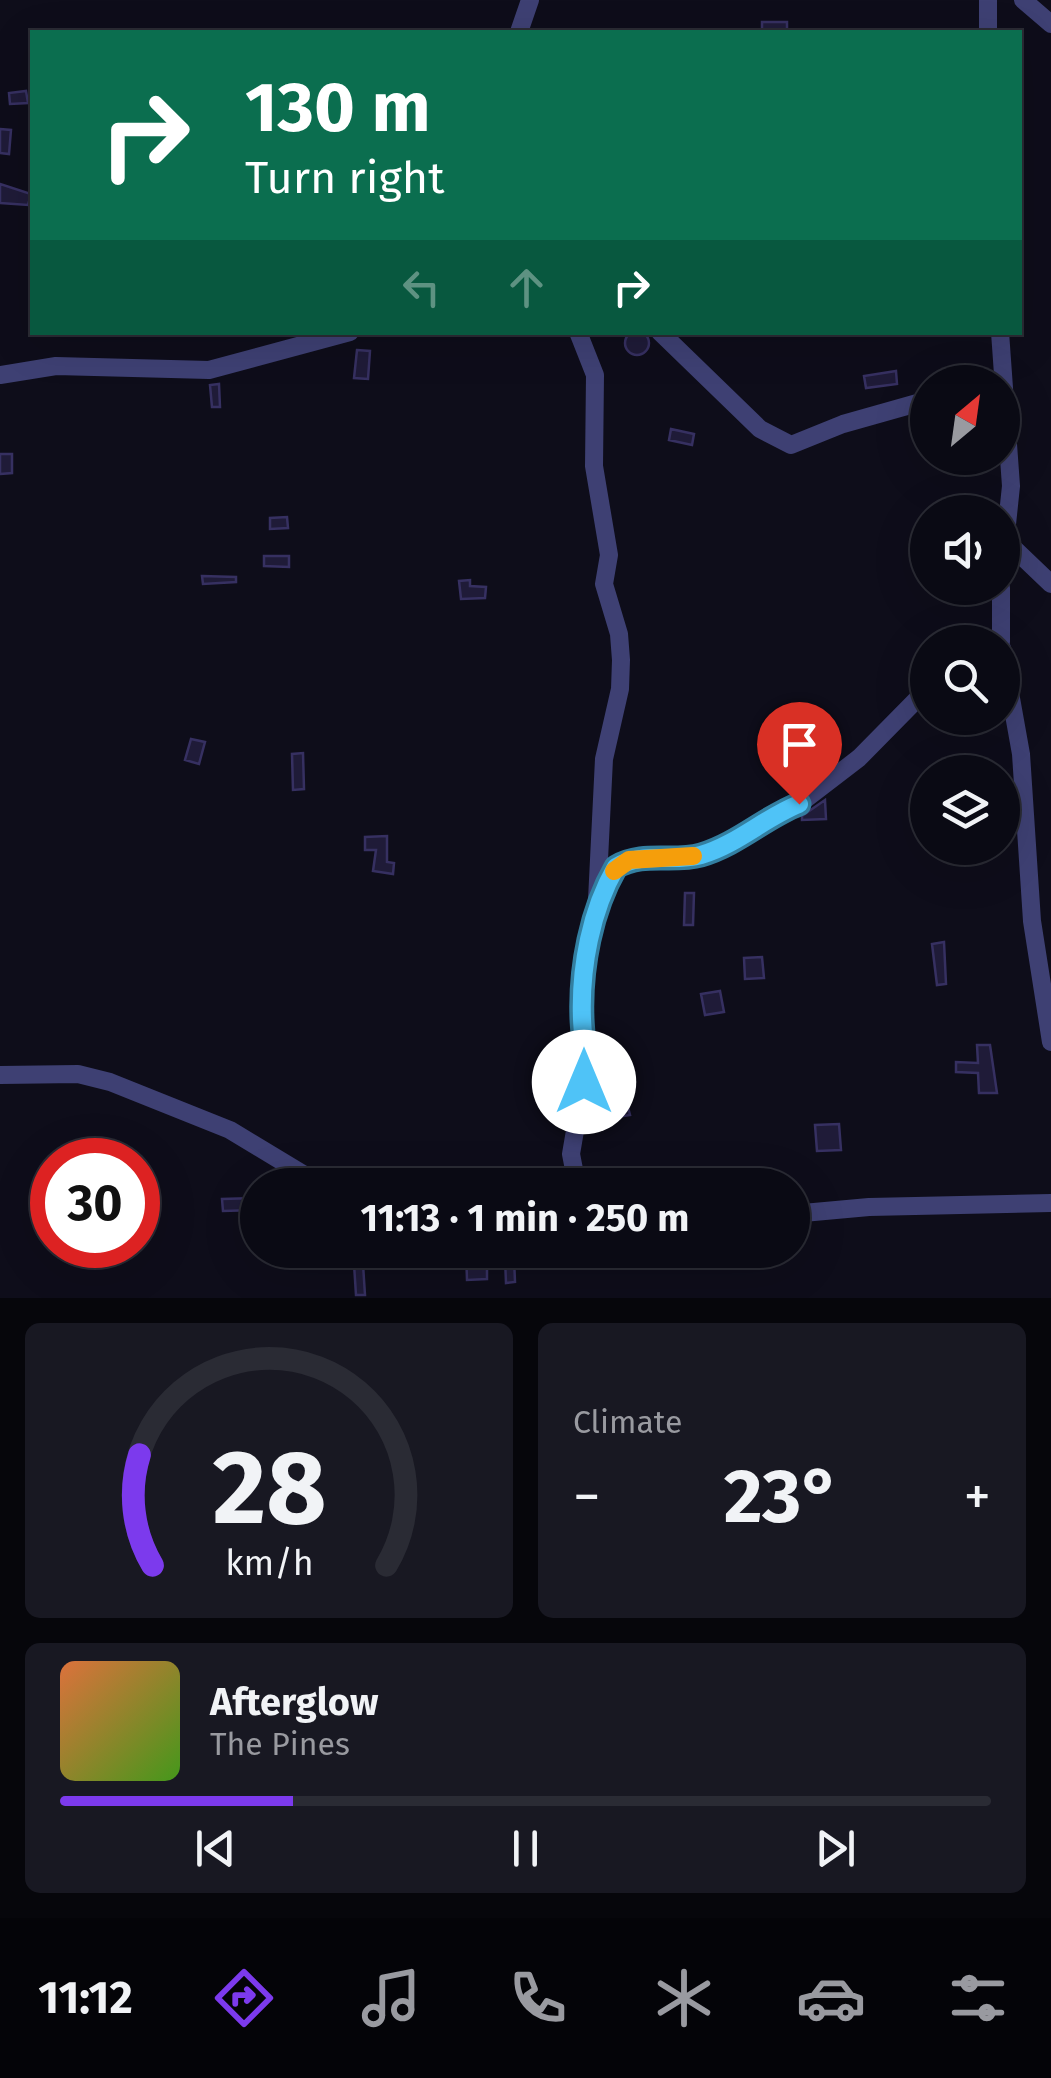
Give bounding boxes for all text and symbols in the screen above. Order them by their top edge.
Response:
text: 130 m [245,66,431,150]
icon: right [80,70,210,200]
text: Turn right [245,151,444,205]
icon: left [394,260,449,315]
icon: ahead [499,260,554,315]
icon: right [604,260,659,315]
north arrow [910,365,1020,475]
map controls [910,365,1020,865]
button: sound [910,495,1020,605]
button: search [910,625,1020,735]
pin [757,702,842,805]
icon: arrive [772,717,827,772]
button: layers [910,755,1020,865]
position arrow [532,1030,636,1134]
speed limit sign: 30 [30,1138,160,1268]
text: 11:13 · 1 min · 250 m [361,1195,689,1241]
text: Climate [573,1403,682,1441]
text: 28 [212,1426,326,1551]
text: 23° [724,1452,840,1542]
text: − [573,1464,601,1530]
text: + [964,1464,991,1530]
text: km/h [225,1542,313,1584]
text: Afterglow [210,1679,378,1725]
text: The Pines [210,1725,350,1763]
icon: previous [188,1821,243,1876]
icon: pause [498,1821,553,1876]
icon: next [808,1821,863,1876]
icon: directions [209,1963,279,2033]
icon: music [356,1963,426,2033]
icon: phone [503,1963,573,2033]
icon: climate [649,1963,719,2033]
icon: car [796,1963,866,2033]
icon: filters [943,1963,1013,2033]
text: 11:12 [38,1971,133,2025]

